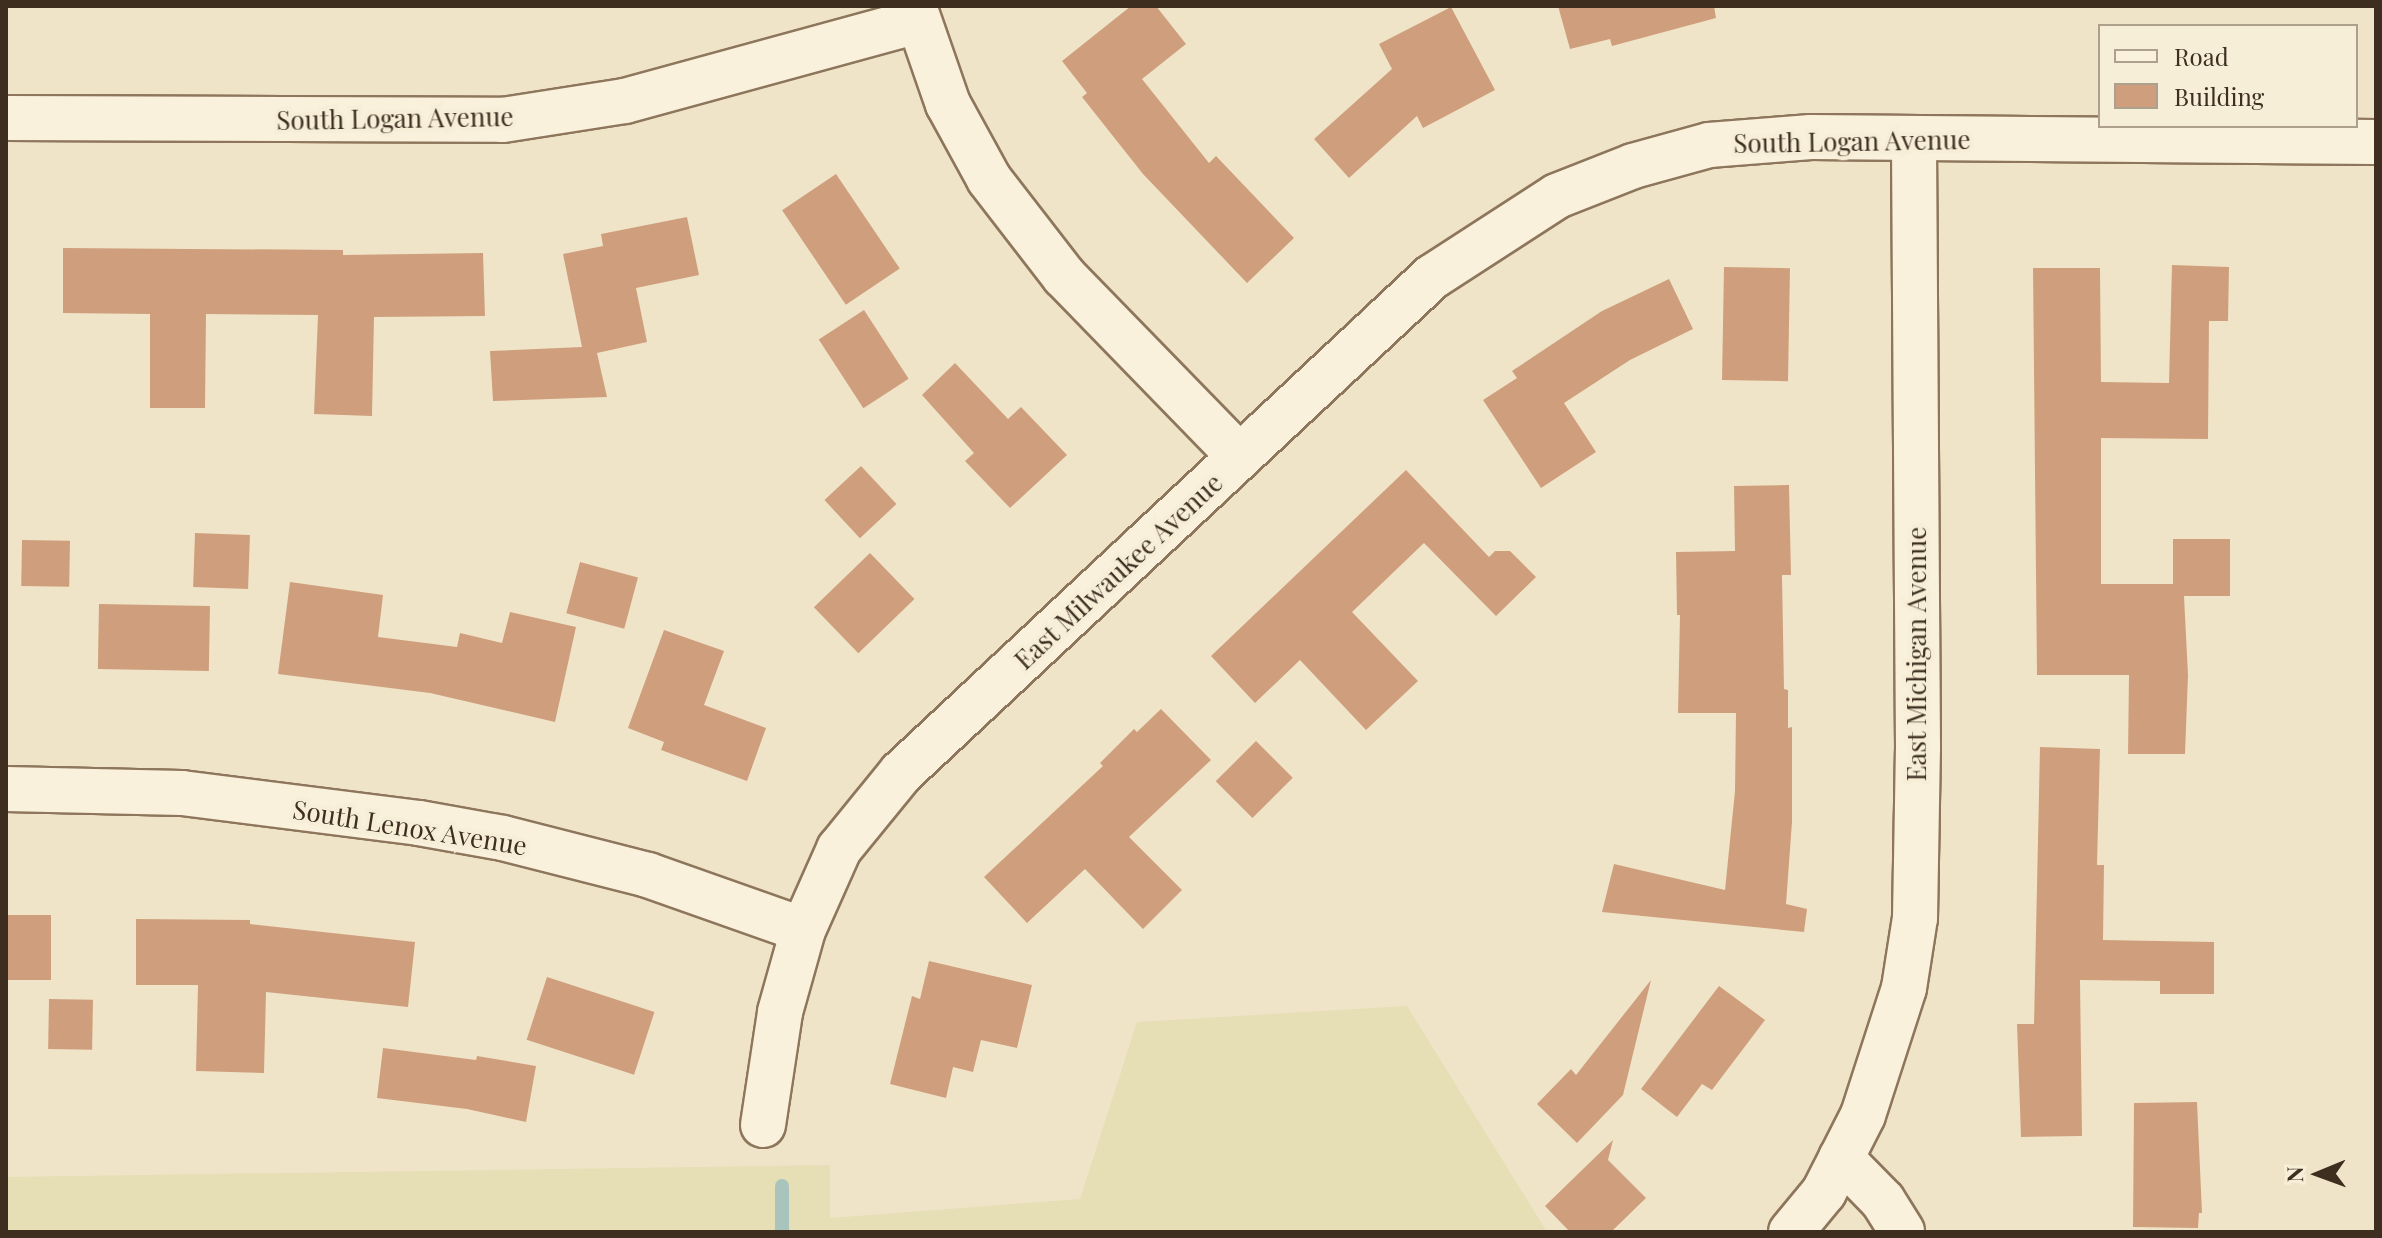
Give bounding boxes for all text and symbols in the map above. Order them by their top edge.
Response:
legend [2098,24,2358,128]
text: Road [2174,40,2229,72]
text: Building [2174,80,2264,112]
street label: South Logan Avenue [276,100,514,136]
street label: South Logan Avenue [1733,123,1971,159]
street label: East Milwaukee Avenue [1007,466,1229,676]
street label: East Michigan Avenue [1900,526,1932,782]
street label: South Lenox Avenue [290,793,530,861]
north arrow [2278,1134,2358,1214]
text: N [2279,1166,2309,1183]

